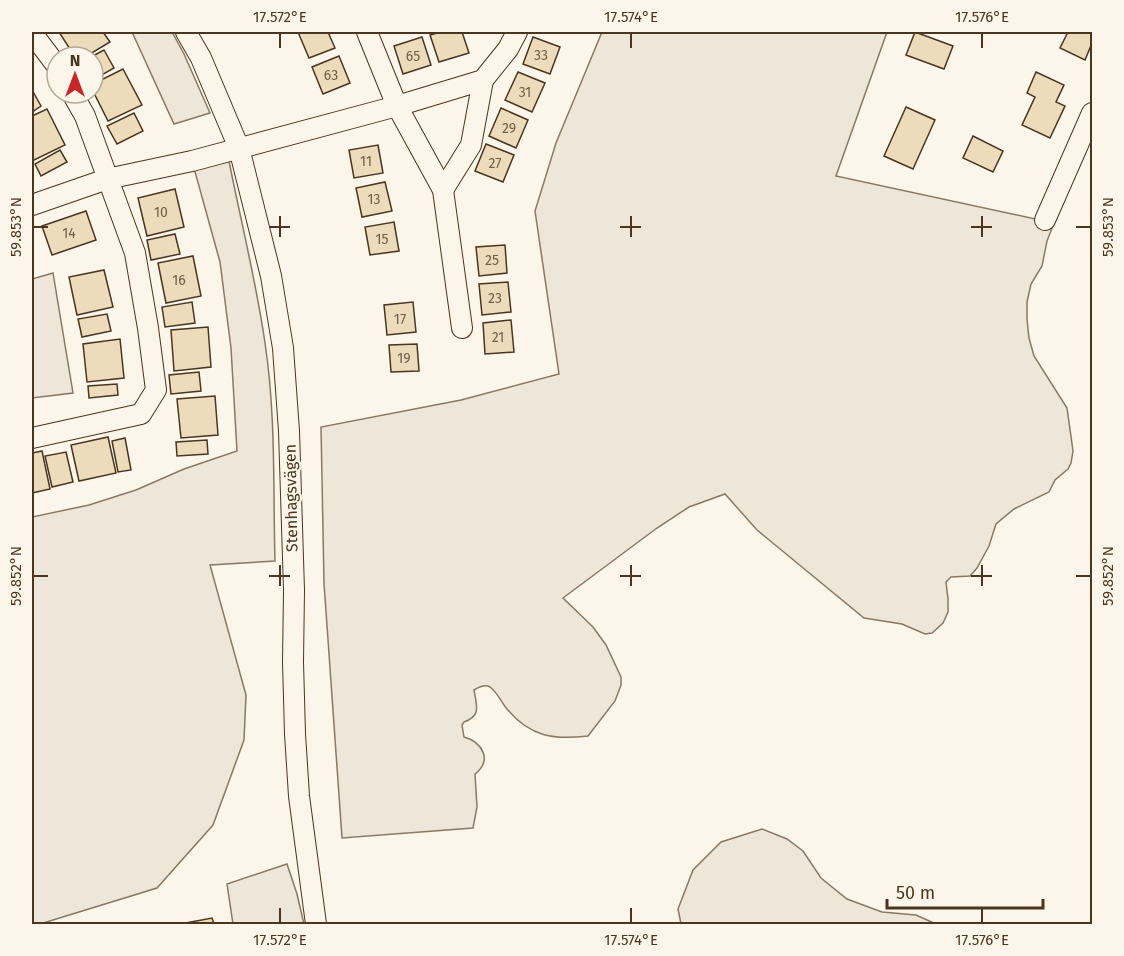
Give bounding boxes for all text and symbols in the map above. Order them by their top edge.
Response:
text: 17.572°E [253,8,307,26]
text: 17.574°E [604,8,658,26]
text: 17.576°E [955,8,1009,26]
north arrow [45,45,105,105]
house number: 33 [534,47,548,64]
house number: 65 [406,48,420,65]
text: N [70,51,80,70]
house number: 63 [324,67,338,84]
house number: 31 [519,84,531,101]
house number: 29 [502,120,516,137]
house number: 11 [360,153,372,170]
house number: 27 [488,155,502,172]
house number: 13 [367,191,381,208]
text: 59.853°N [7,197,25,257]
text: 59.853°N [1099,197,1117,257]
house number: 10 [154,204,168,221]
house number: 14 [62,225,76,242]
house number: 15 [375,231,389,248]
house number: 25 [485,252,499,269]
house number: 16 [172,272,186,289]
house number: 23 [488,290,502,307]
house number: 17 [394,311,406,328]
house number: 21 [492,329,504,346]
house number: 19 [397,350,411,367]
street label: Stenhagsvägen [281,444,301,552]
text: 59.852°N [7,546,25,606]
text: 59.852°N [1099,546,1117,606]
scale bar [887,872,1043,910]
text: 50 m [896,882,935,904]
text: 17.572°E [253,931,307,949]
text: 17.574°E [604,931,658,949]
text: 17.576°E [955,931,1009,949]

